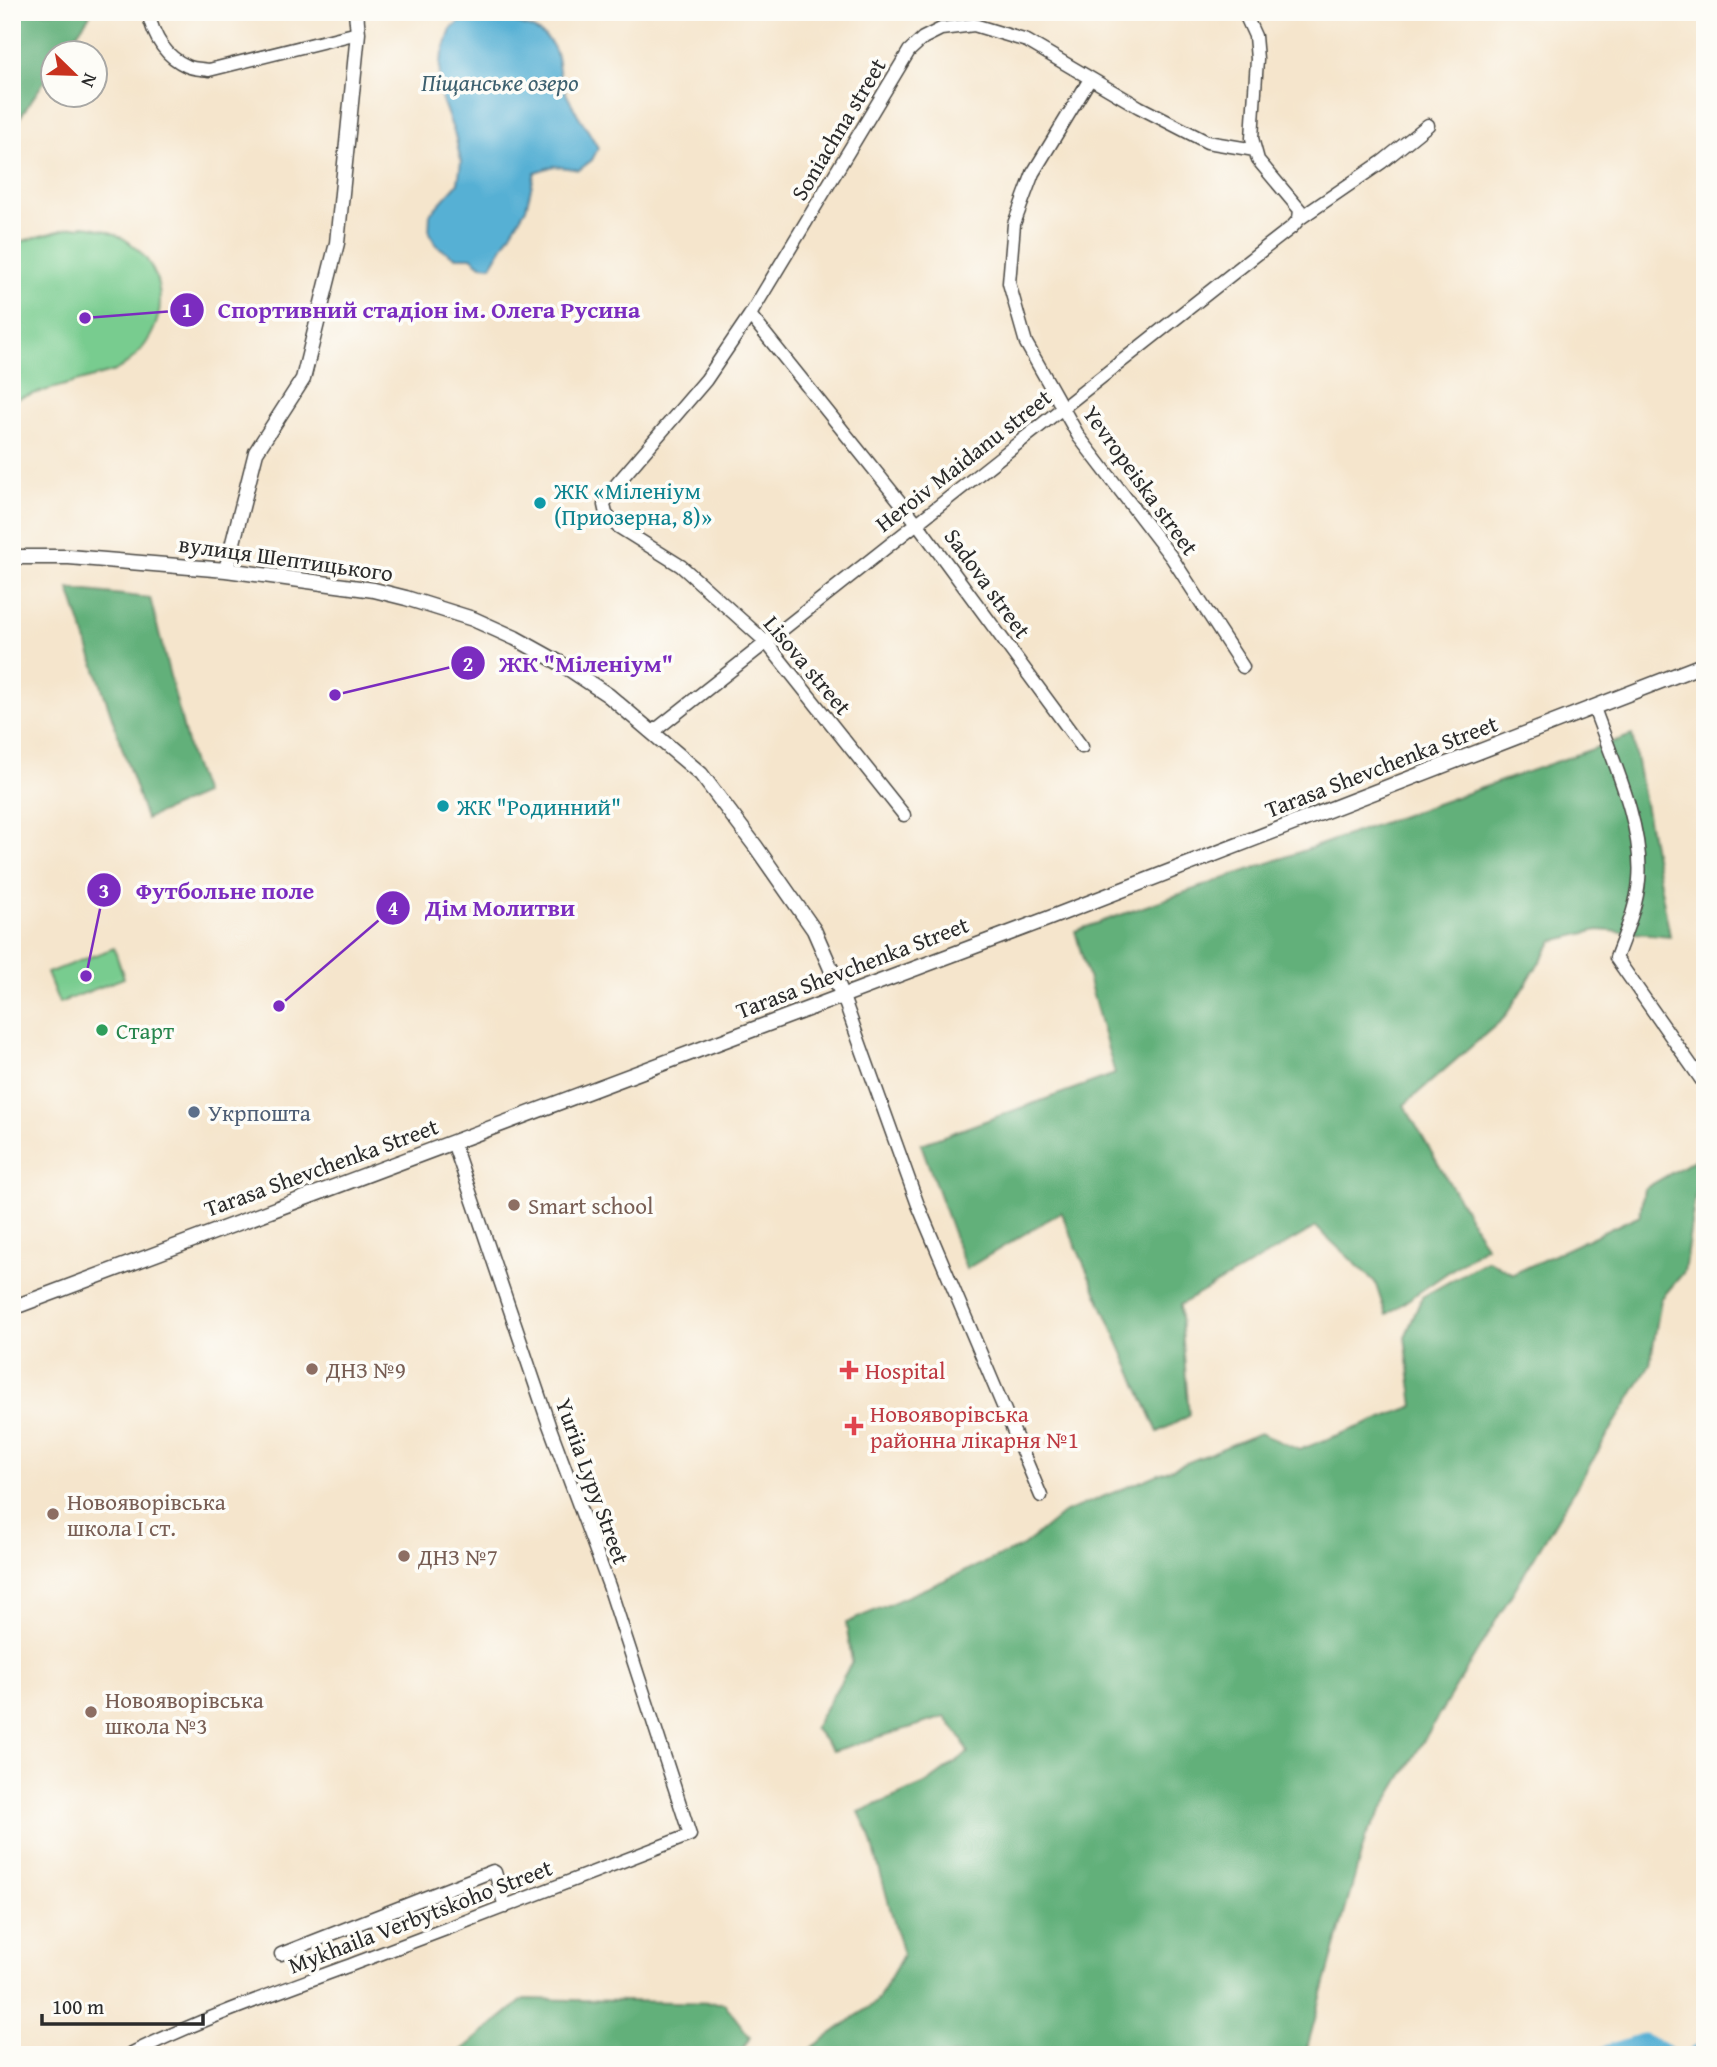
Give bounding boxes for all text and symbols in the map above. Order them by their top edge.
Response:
north arrow [38,38,108,108]
street label: Soniachna street [782,52,894,206]
water label: Піщанське озеро [421,65,579,100]
text: N [74,69,105,92]
callout: Спортивний стадіон ім. Олега Русина [169,287,655,332]
text: Спортивний стадіон ім. Олега Русина [218,292,641,327]
text: 1 [182,294,192,325]
street label: Heroiv Maidanu street [868,381,1058,539]
street label: Yevropeiska street [1075,398,1207,562]
place label: ЖК «Міленіум (Приозерна, 8)» [553,474,712,533]
marker: ЖК «Міленіум (Приозерна, 8)» [532,495,548,511]
street label: Sadova street [937,521,1039,645]
street label: вулиця Шептицького [177,527,395,589]
street label: Lisova street [756,608,860,722]
callout: ЖК "Міленіум" [450,641,687,686]
text: ЖК "Міленіум" [498,646,673,681]
text: 2 [463,648,473,679]
street label: Tarasa Shevchenka Street [1260,706,1502,826]
place label: ЖК "Родинний" [456,790,621,823]
marker: ЖК "Родинний" [435,798,451,814]
callout: Футбольне поле [86,868,328,913]
text: Футбольне поле [136,873,315,908]
text: 3 [99,875,109,906]
callout: Дім Молитви [376,885,589,930]
text: Дім Молитви [424,890,575,925]
text: 4 [388,892,399,923]
street label: Tarasa Shevchenka Street [731,907,973,1027]
place label: Старт [116,1014,174,1047]
marker: Старт [94,1022,110,1038]
place label: Укрпошта [208,1096,311,1129]
marker: Укрпошта [186,1104,202,1120]
street label: Tarasa Shevchenka Street [199,1109,443,1225]
place label: Smart school [528,1189,653,1222]
marker: Smart school [506,1197,522,1213]
place label: ДНЗ №9 [325,1353,406,1386]
place label: Hospital [865,1354,945,1387]
marker: Hospital [839,1360,859,1380]
marker: ДНЗ №9 [304,1361,320,1377]
street label: Yuriia Lypy Street [548,1393,638,1569]
place label: Новояворівська районна лікарня №1 [870,1397,1079,1456]
marker: Новояворівська районна лікарня №1 [844,1416,864,1436]
place label: Новояворівська школа І ст. [67,1485,226,1544]
marker: Новояворівська школа І ст. [45,1506,61,1522]
place label: ДНЗ №7 [417,1540,498,1573]
marker: ДНЗ №7 [396,1548,412,1564]
place label: Новояворівська школа №3 [105,1683,264,1742]
marker: Новояворівська школа №3 [83,1704,99,1720]
street label: Mykhaila Verbytskoho Street [283,1850,557,1982]
scale bar [42,1983,203,2027]
text: 100 m [52,1991,104,2022]

